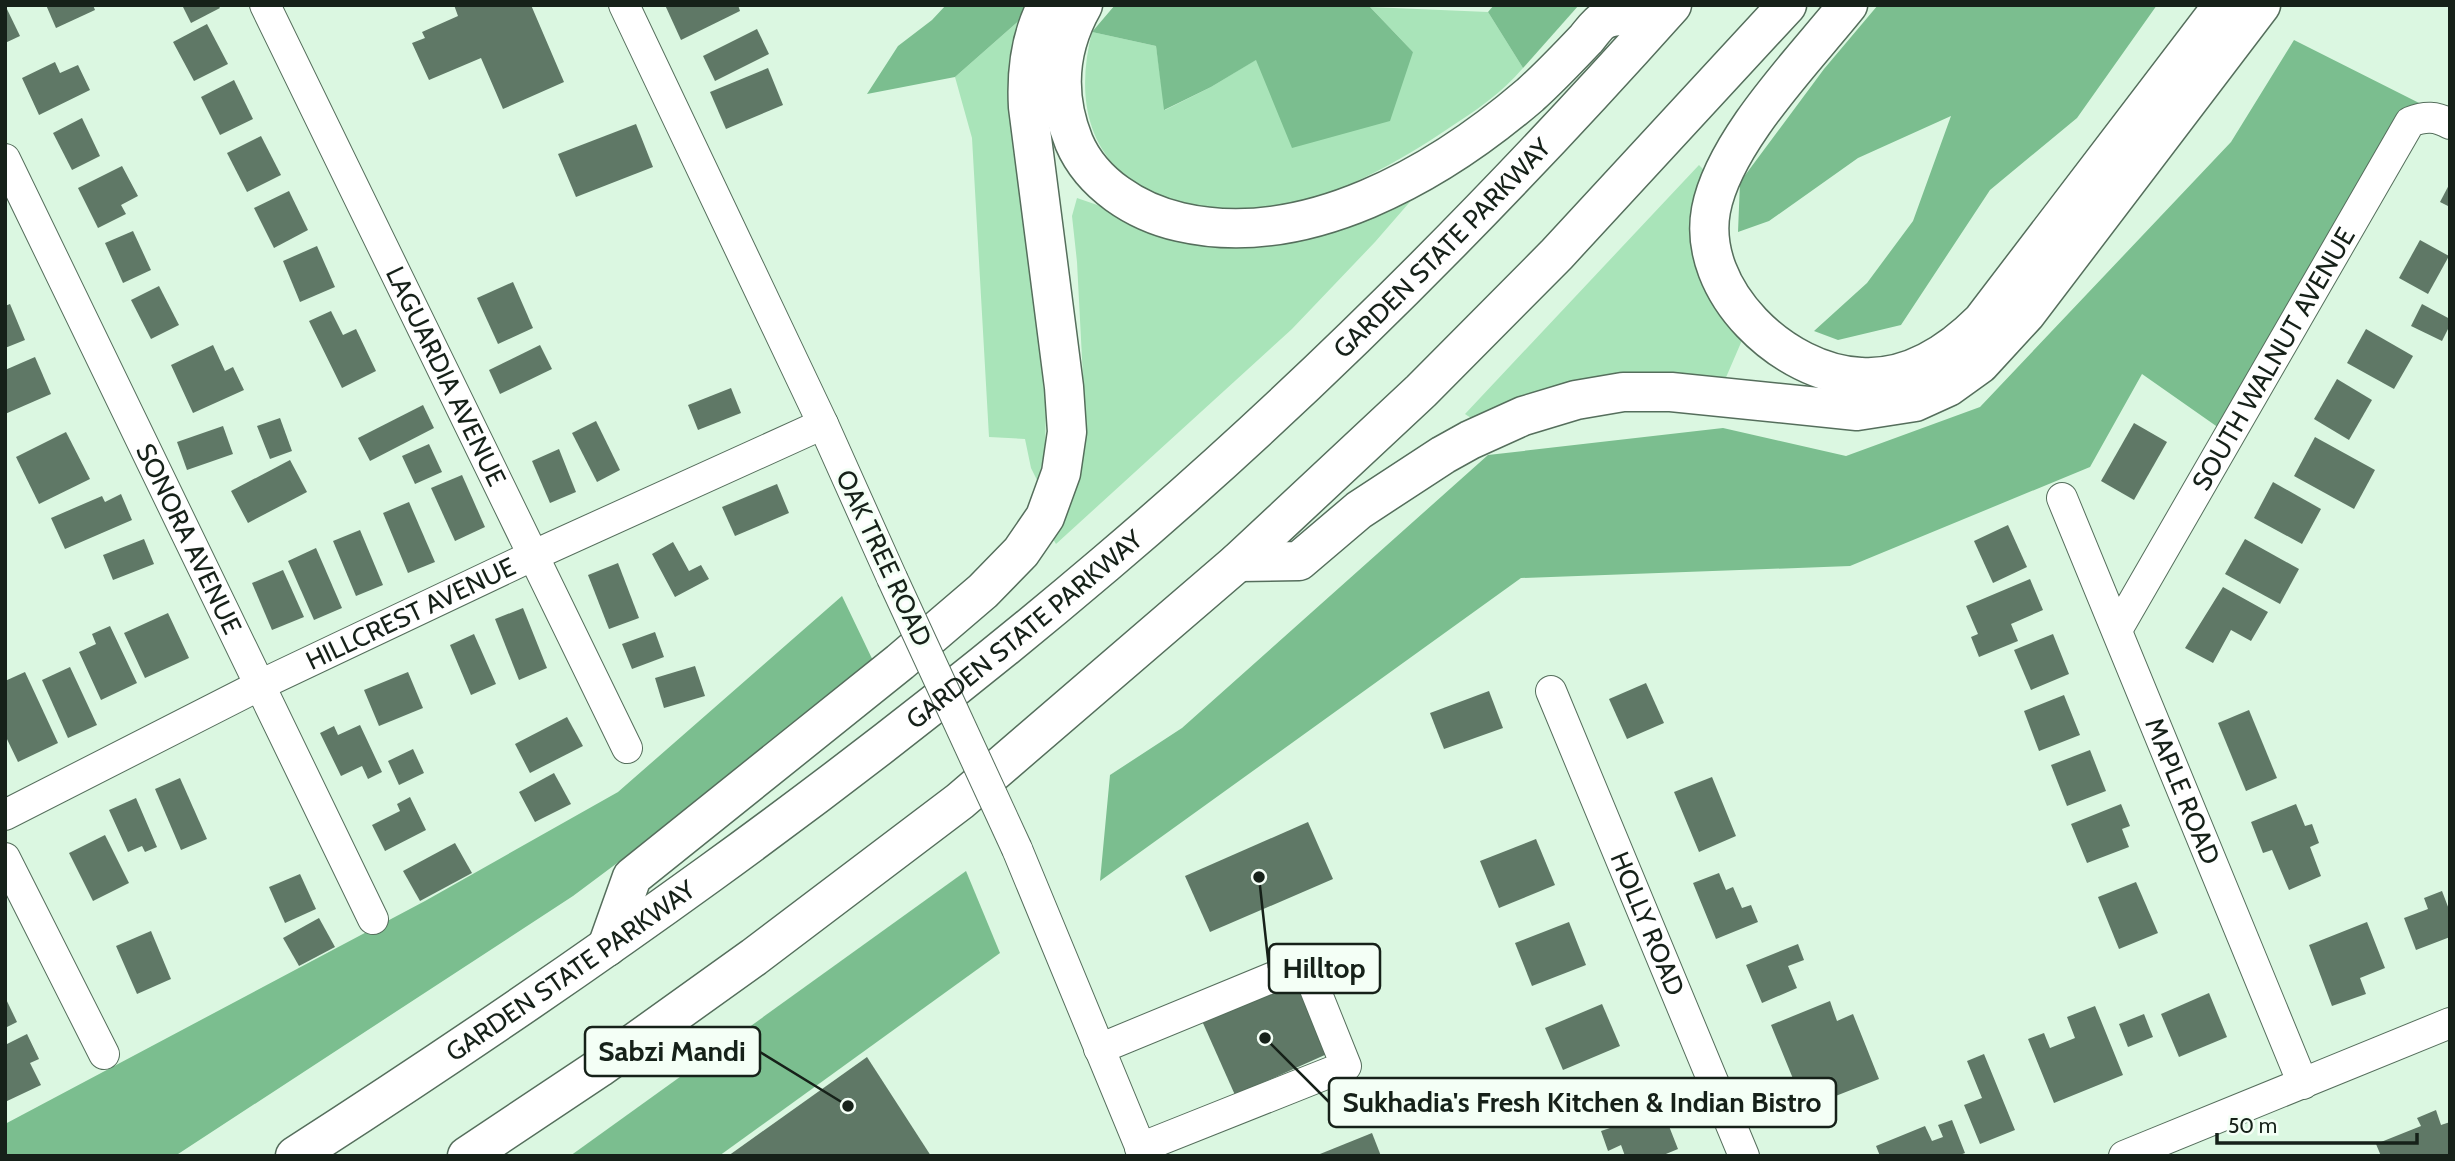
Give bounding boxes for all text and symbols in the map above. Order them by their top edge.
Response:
street label: GARDEN STATE PARKWAY [1327,132,1558,365]
street label: SOUTH WALNUT AVENUE [2185,222,2362,496]
street label: LAGUARDIA AVENUE [379,261,513,491]
street label: SONORA AVENUE [129,438,249,639]
street label: OAK TREE ROAD [829,465,939,651]
street label: GARDEN STATE PARKWAY [900,523,1149,736]
street label: HILLCREST AVENUE [301,550,521,677]
street label: MAPLE ROAD [2138,713,2227,869]
street label: HOLLY ROAD [1604,847,1692,1000]
street label: GARDEN STATE PARKWAY [440,873,702,1068]
callout: Hilltop [1269,944,1380,993]
text: Hilltop [1282,951,1366,985]
callout: Sabzi Mandi [585,1027,760,1076]
text: Sabzi Mandi [598,1034,746,1068]
callout: Sukhadia's Fresh Kitchen & Indian Bistro [1329,1078,1836,1127]
text: Sukhadia's Fresh Kitchen & Indian Bistro [1342,1085,1822,1119]
scale bar [2217,1102,2416,1146]
text: 50 m [2228,1113,2277,1138]

